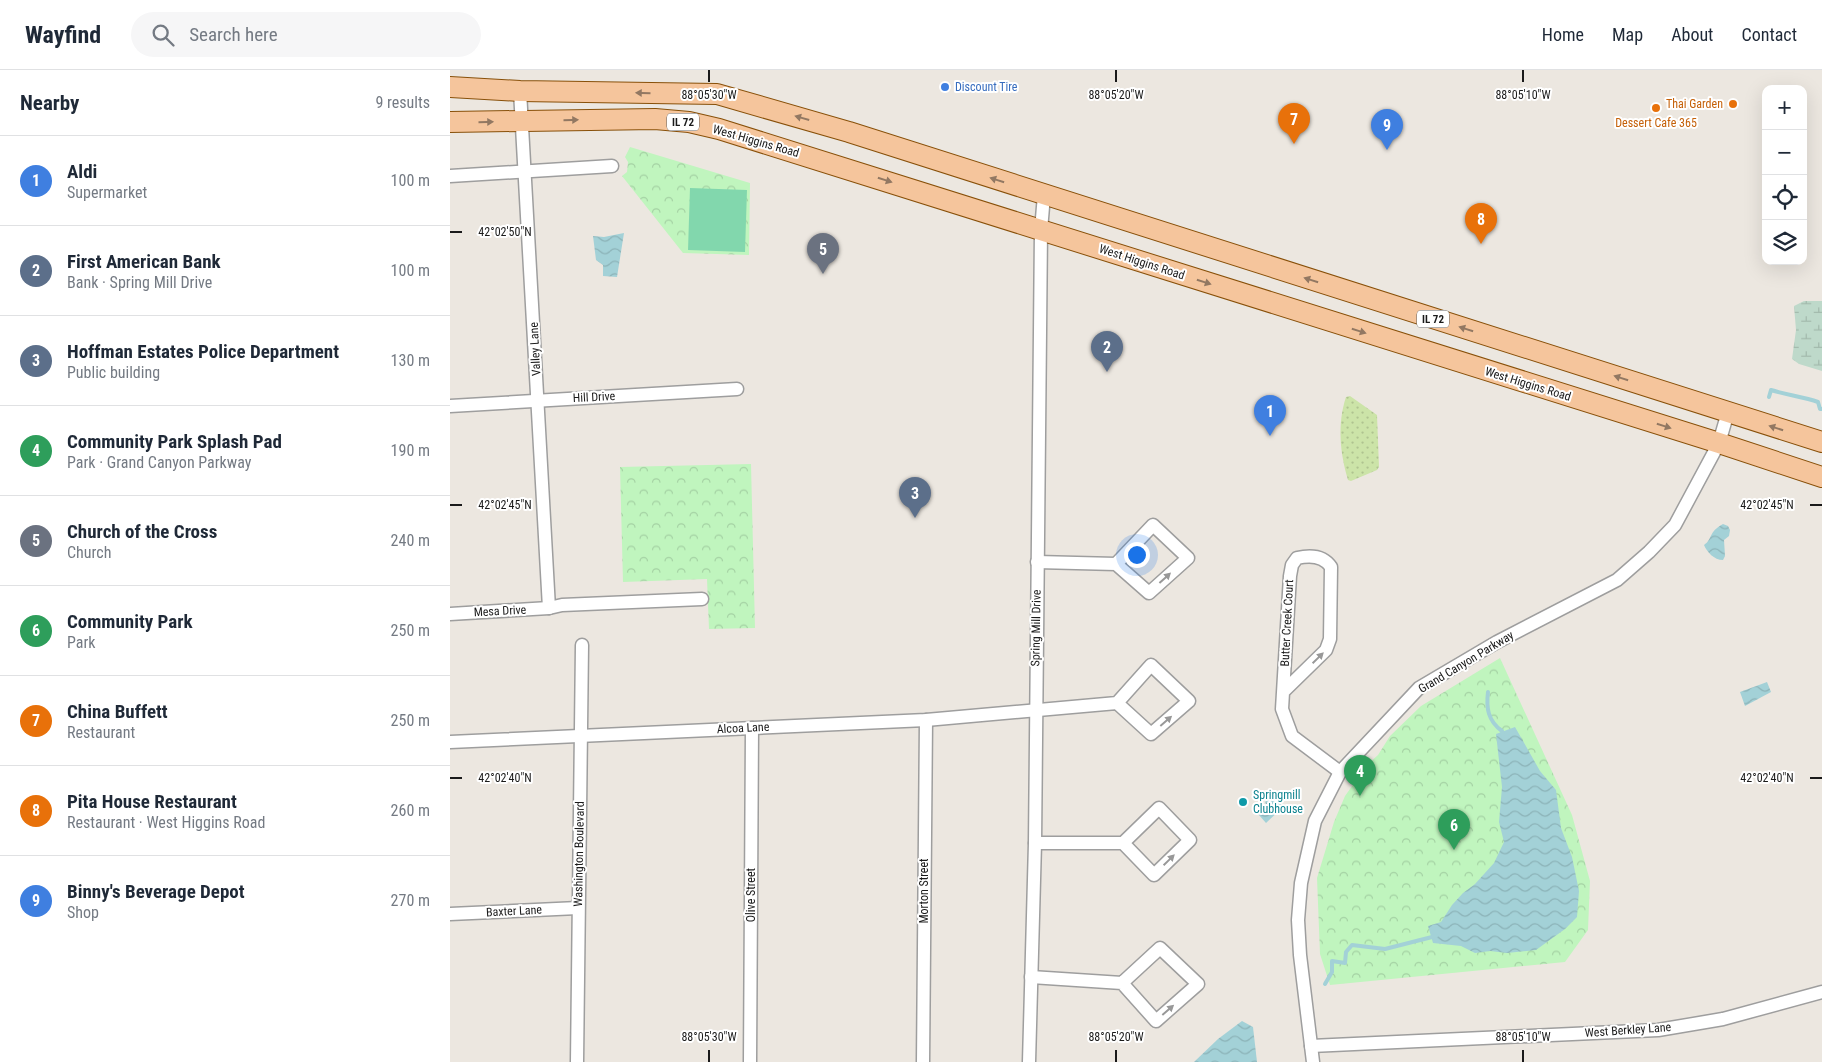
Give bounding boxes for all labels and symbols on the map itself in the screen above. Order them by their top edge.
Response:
place label: Discount Tire [955,80,1018,94]
marker: Discount Tire [939,81,951,93]
text: 88°05'30"W [681,88,737,102]
text: 88°05'20"W [1088,88,1144,102]
text: 88°05'10"W [1495,88,1551,102]
one-way arrow [635,89,651,97]
place label: Thai Garden [1666,97,1723,111]
marker: Thai Garden [1727,98,1739,110]
marker: Dessert Cafe 365 [1650,102,1662,114]
pin: 7 [1278,103,1310,144]
pin: 9 [1371,109,1403,150]
road number: IL 72 [667,114,699,131]
one-way arrow [794,114,809,122]
one-way arrow [564,116,580,124]
place label: Dessert Cafe 365 [1615,116,1697,130]
one-way arrow [479,117,495,125]
street label: West Higgins Road [711,122,801,160]
one-way arrow [990,176,1005,183]
one-way arrow [877,177,892,184]
pin: 8 [1465,203,1497,244]
text: 42°02'50"N [478,225,532,239]
pin: 5 [807,233,839,274]
street label: West Higgins Road [1097,242,1187,282]
one-way arrow [1303,276,1318,284]
one-way arrow [1196,278,1211,286]
road number: IL 72 [1417,310,1449,328]
street label: Valley Lane [527,321,543,376]
one-way arrow [1458,325,1473,333]
one-way arrow [1351,327,1366,335]
pin: 2 [1091,331,1123,372]
street label: West Higgins Road [1483,364,1573,404]
one-way arrow [1613,374,1628,381]
street label: Hill Drive [572,389,616,405]
pin: 1 [1254,395,1286,436]
one-way arrow [1657,423,1672,430]
one-way arrow [1768,423,1783,431]
pin: 3 [899,477,931,518]
text: 42°02'45"N [478,498,532,512]
text: 42°02'45"N [1740,498,1794,512]
your location [1124,542,1150,568]
one-way arrow [1159,572,1171,584]
street label: Butter Creek Court [1278,579,1296,667]
street label: Spring Mill Drive [1028,589,1044,667]
street label: Mesa Drive [473,603,527,619]
street label: Grand Canyon Parkway [1416,628,1516,696]
one-way arrow [1312,652,1324,664]
one-way arrow [1159,715,1171,727]
street label: Alcoa Lane [716,720,770,736]
pin: 4 [1344,755,1376,796]
text: 42°02'40"N [478,771,532,785]
text: 42°02'40"N [1740,771,1794,785]
place label: Springmill Clubhouse [1253,788,1303,816]
marker: Springmill Clubhouse [1237,796,1249,808]
street label: Washington Boulevard [571,801,587,907]
pin: 6 [1438,809,1470,850]
one-way arrow [1163,854,1175,866]
street label: Morton Street [917,858,931,924]
street label: Olive Street [744,867,758,922]
street label: Baxter Lane [486,903,543,919]
one-way arrow [1161,1005,1174,1016]
street label: West Berkley Lane [1584,1020,1672,1040]
text: 88°05'30"W [681,1030,737,1044]
text: 88°05'20"W [1088,1030,1144,1044]
text: 88°05'10"W [1495,1030,1551,1044]

